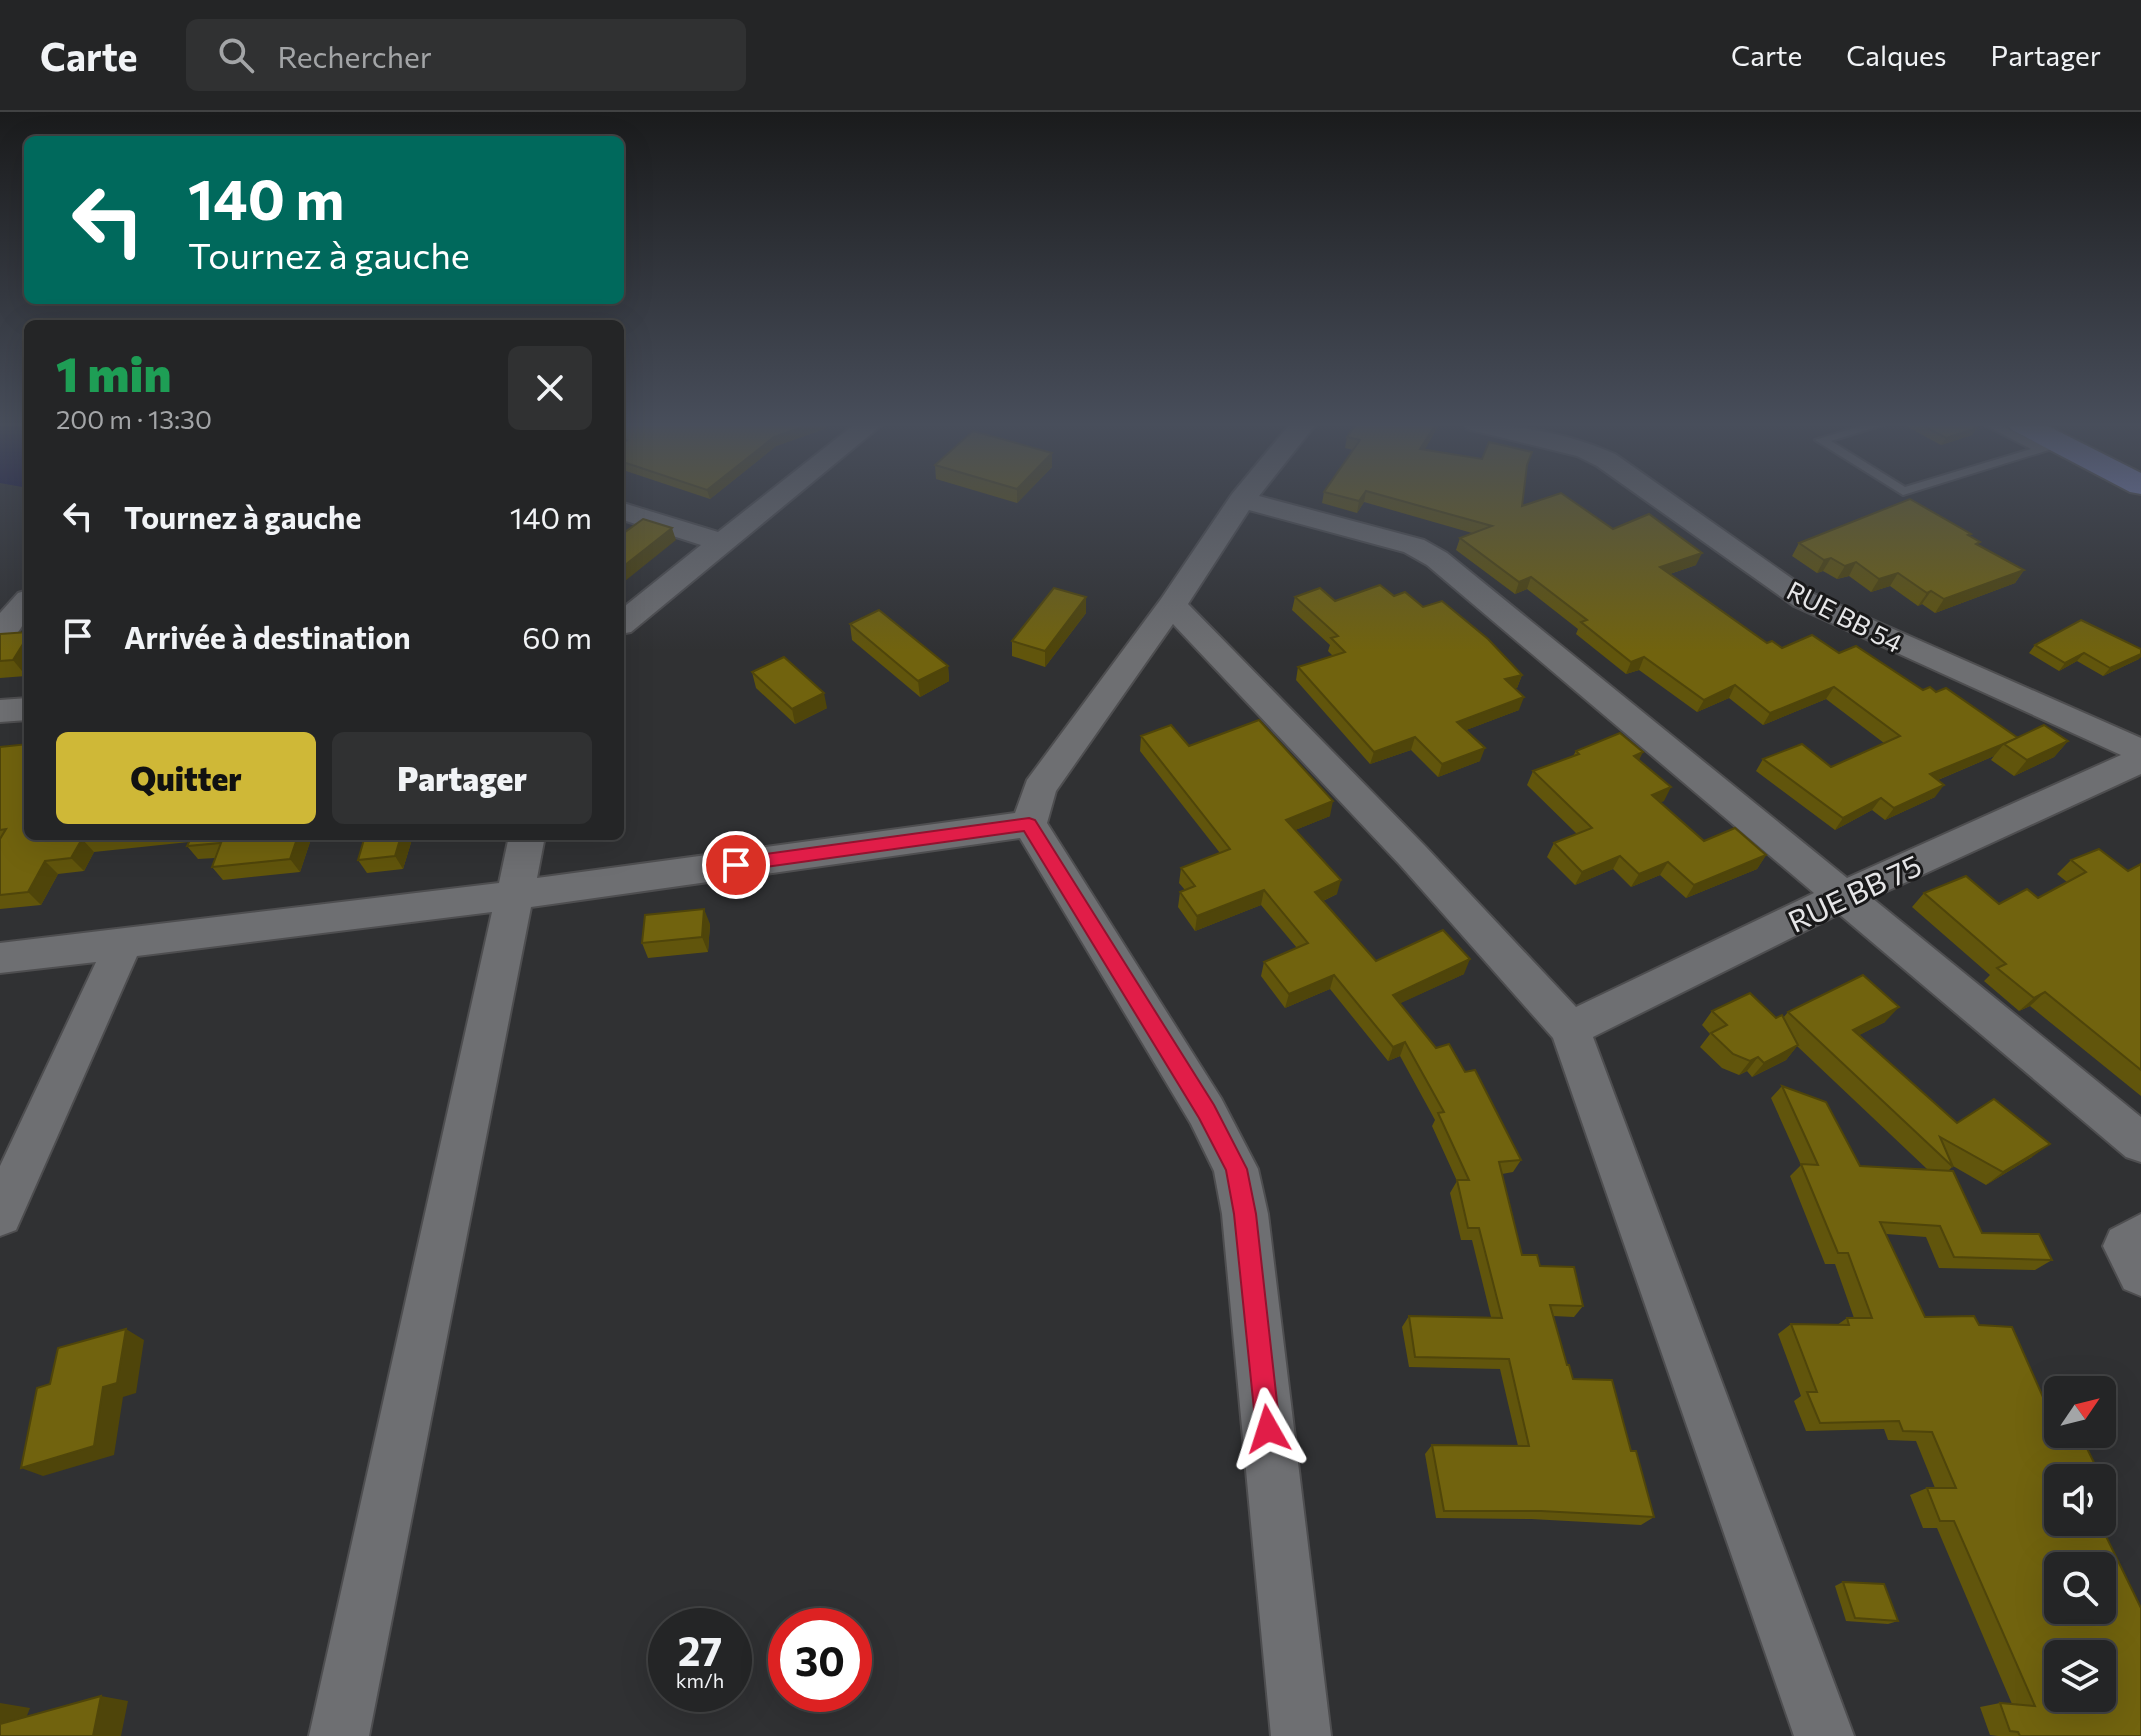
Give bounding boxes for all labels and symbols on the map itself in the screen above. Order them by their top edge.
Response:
street label: RUE BB 54 [1782,574,1908,658]
pin [702,831,770,899]
street label: RUE BB 75 [1782,845,1926,939]
north arrow [2044,1376,2116,1448]
position arrow [1226,1387,1310,1471]
speed limit sign: 30 [768,1608,872,1712]

